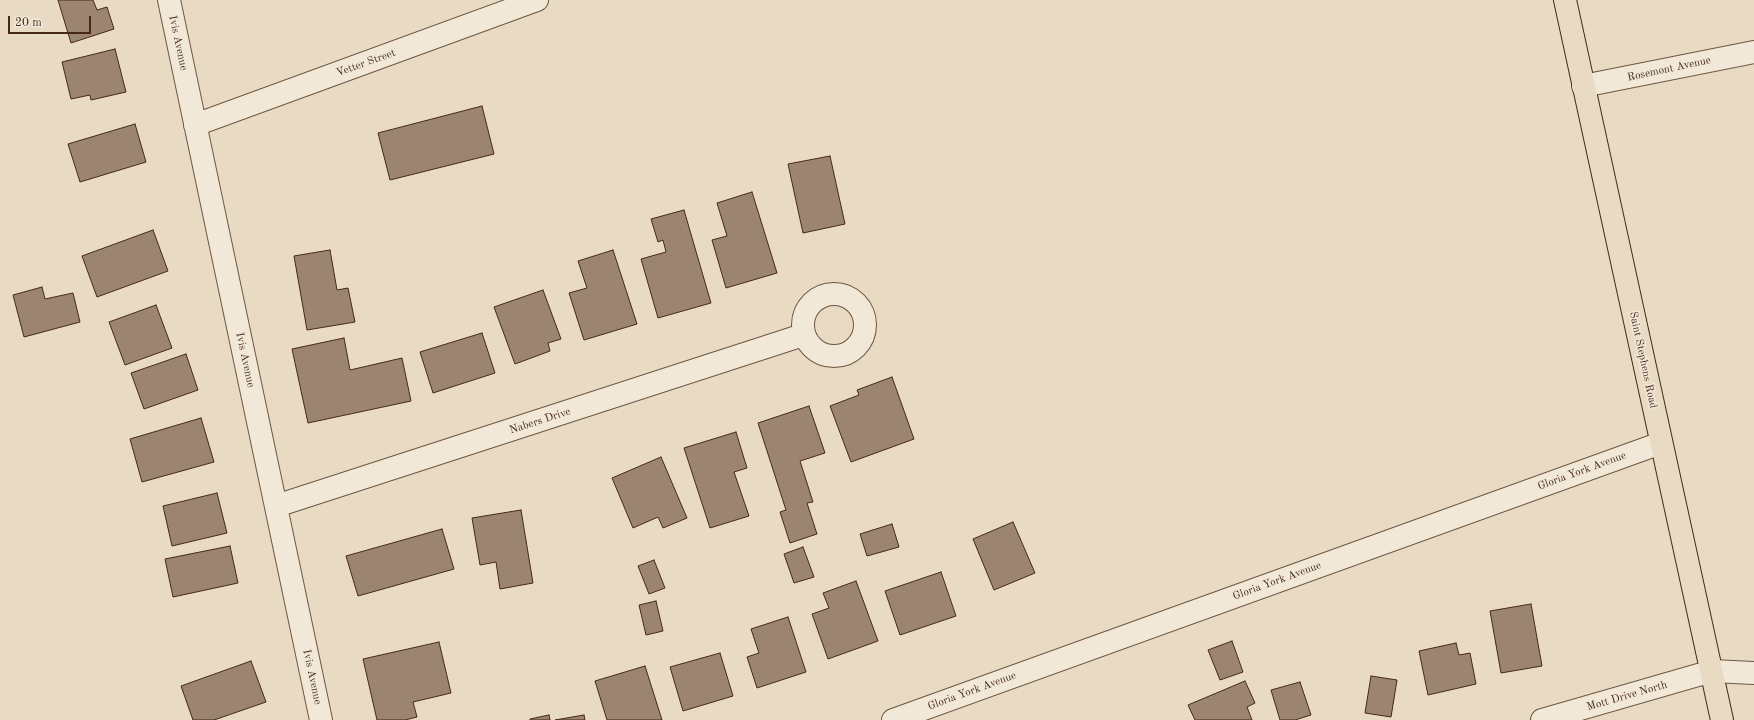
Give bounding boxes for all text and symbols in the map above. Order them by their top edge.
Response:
scale bar [10,8,93,34]
street label: Ivis Avenue [166,14,190,72]
text: 20 m [15,17,42,29]
street label: Vetter Street [335,46,397,80]
street label: Rosemont Avenue [1626,54,1712,84]
street label: Saint Stephens Road [1626,310,1660,410]
street label: Ivis Avenue [233,331,257,389]
street label: Nabers Drive [508,405,572,437]
street label: Gloria York Avenue [1536,449,1628,493]
street label: Gloria York Avenue [1231,559,1323,603]
street label: Ivis Avenue [300,648,324,706]
street label: Gloria York Avenue [926,669,1018,713]
street label: Mott Drive North [1585,678,1669,714]

